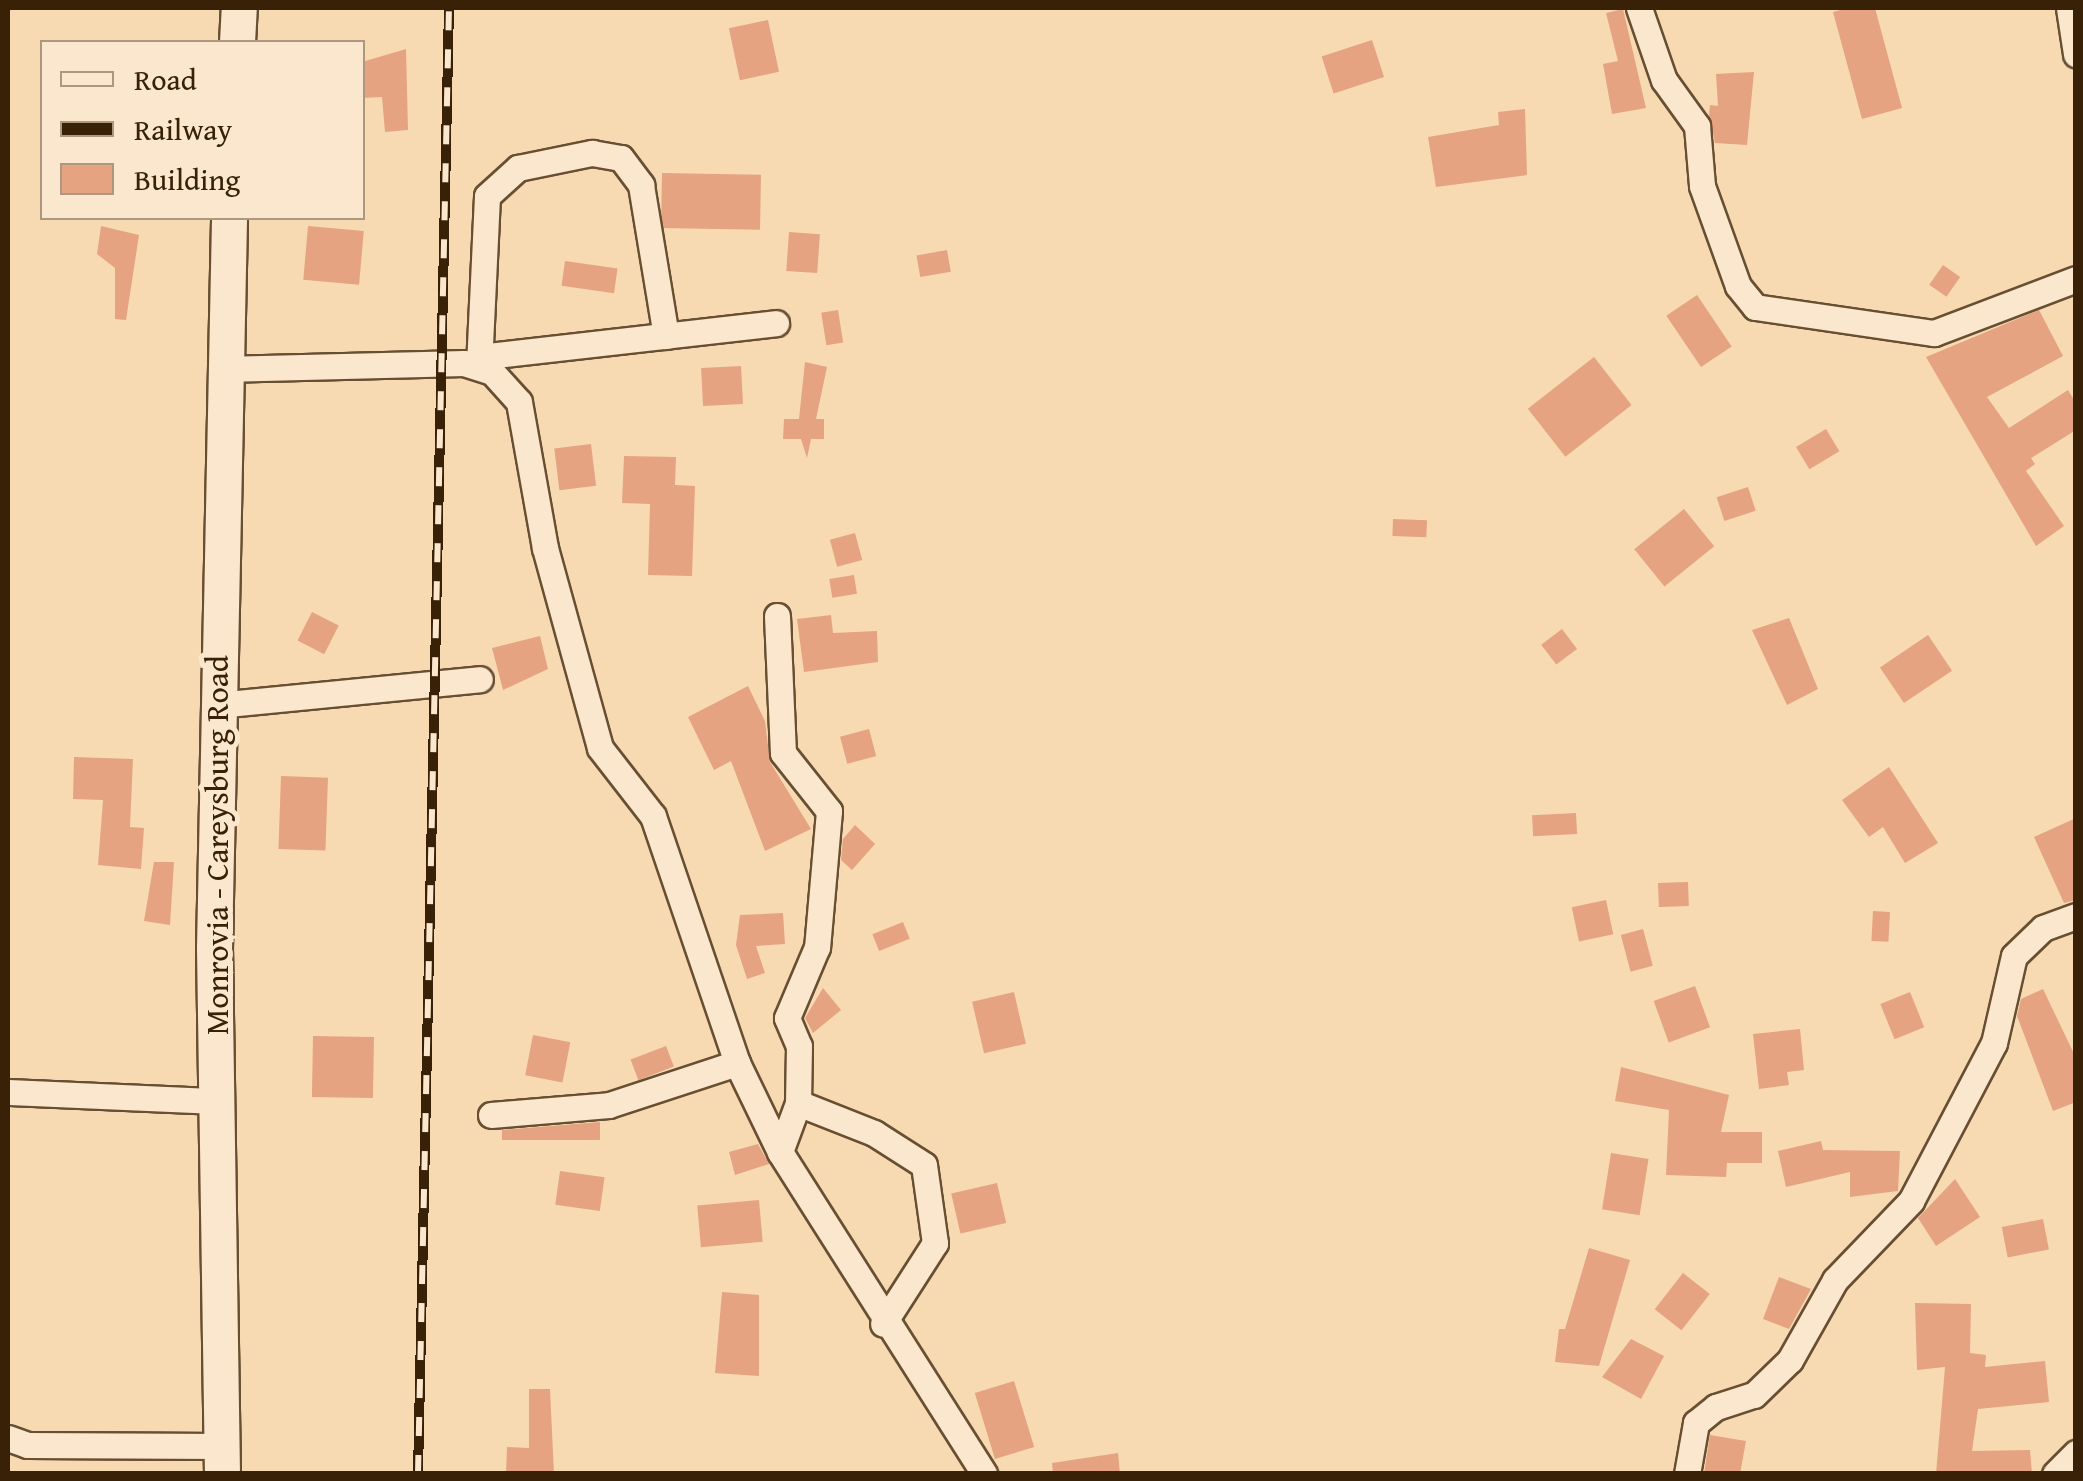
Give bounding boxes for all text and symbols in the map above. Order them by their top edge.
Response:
legend [40,40,365,220]
text: Road [134,57,197,101]
text: Railway [134,107,232,151]
text: Building [134,157,240,201]
street label: Monrovia - Careysburg Road [198,655,236,1035]

